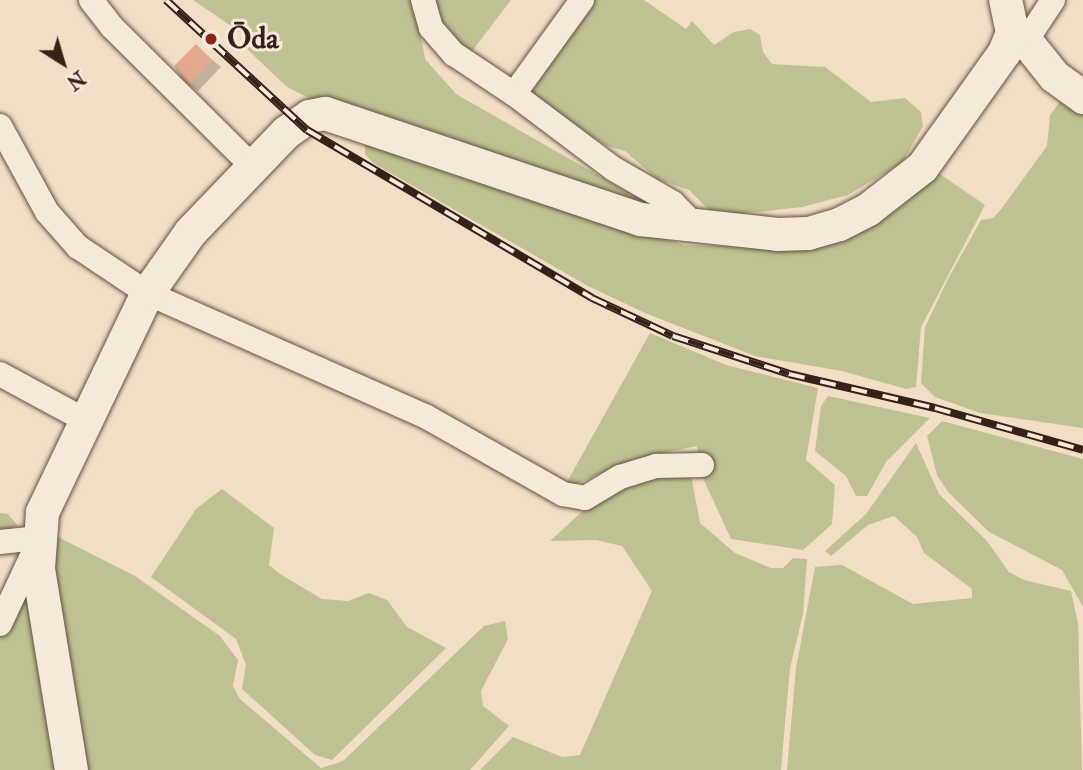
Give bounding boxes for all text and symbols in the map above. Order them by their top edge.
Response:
place label: Ōda [227,21,279,57]
north arrow [28,28,98,98]
marker: Ōda [201,29,221,49]
text: N [62,65,90,94]

